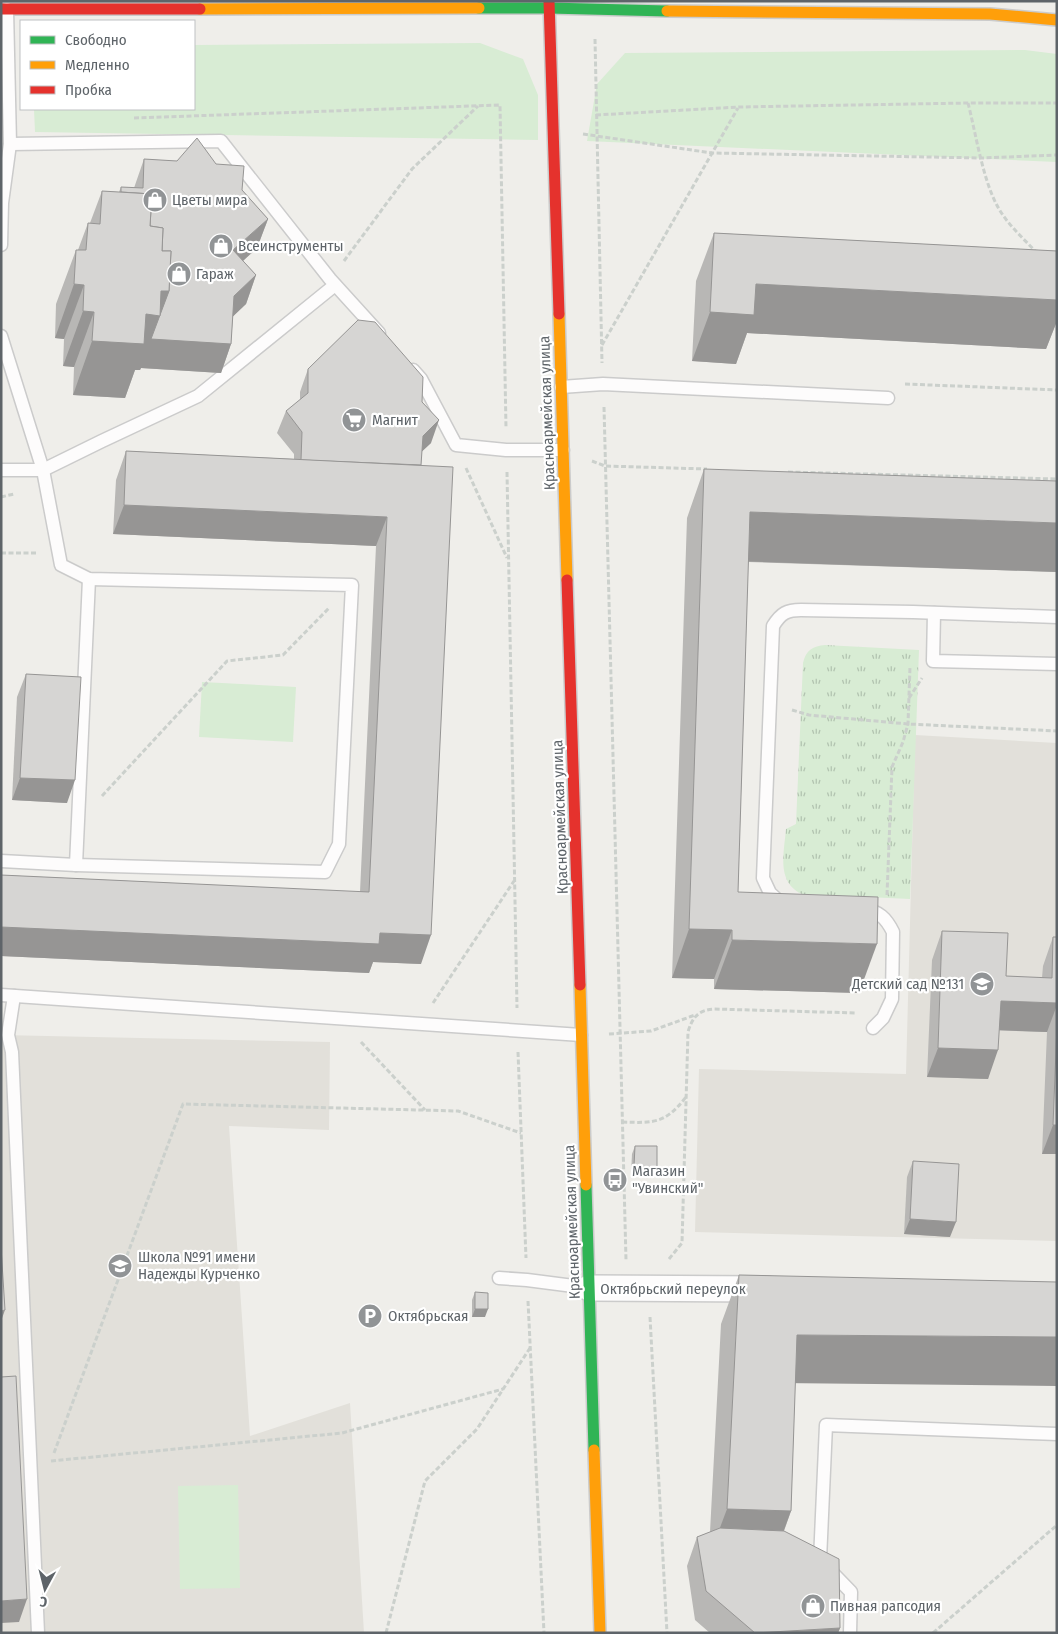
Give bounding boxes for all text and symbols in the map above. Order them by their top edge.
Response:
legend [20,20,195,110]
text: Свободно [65,31,127,49]
text: Медленно [65,56,130,74]
text: Пробка [65,81,112,99]
shop icon: Цветы мира [142,187,168,213]
place label: Цветы мира [172,191,248,209]
shop icon: Всеинструменты [208,233,234,259]
place label: Всеинструменты [238,237,343,255]
shop icon: Гараж [166,261,192,287]
place label: Гараж [196,265,234,283]
street label: Красноармейская улица [535,336,559,490]
supermarket icon: Магнит [341,407,367,433]
place label: Магнит [372,411,419,429]
street label: Красноармейская улица [548,740,572,894]
school or university icon: Детский сад №131 [969,971,995,997]
place label: Детский сад №131 [851,975,964,993]
street label: Красноармейская улица [560,1145,584,1299]
place label: Магазин "Увинский" [632,1162,703,1197]
bus stop icon: Магазин "Увинский" [602,1167,628,1193]
place label: Школа №91 имени Надежды Курченко [138,1248,260,1283]
school or university icon: Школа №91 имени Надежды Курченко [107,1253,133,1279]
street label: Октябрьский переулок [600,1280,746,1298]
parking icon: Октябрьская [357,1303,383,1329]
place label: Октябрьская [388,1307,468,1325]
north arrow [20,1564,70,1614]
text: С [38,1592,48,1610]
shop icon: Пивная рапсодия [800,1593,826,1619]
place label: Пивная рапсодия [830,1597,941,1615]

